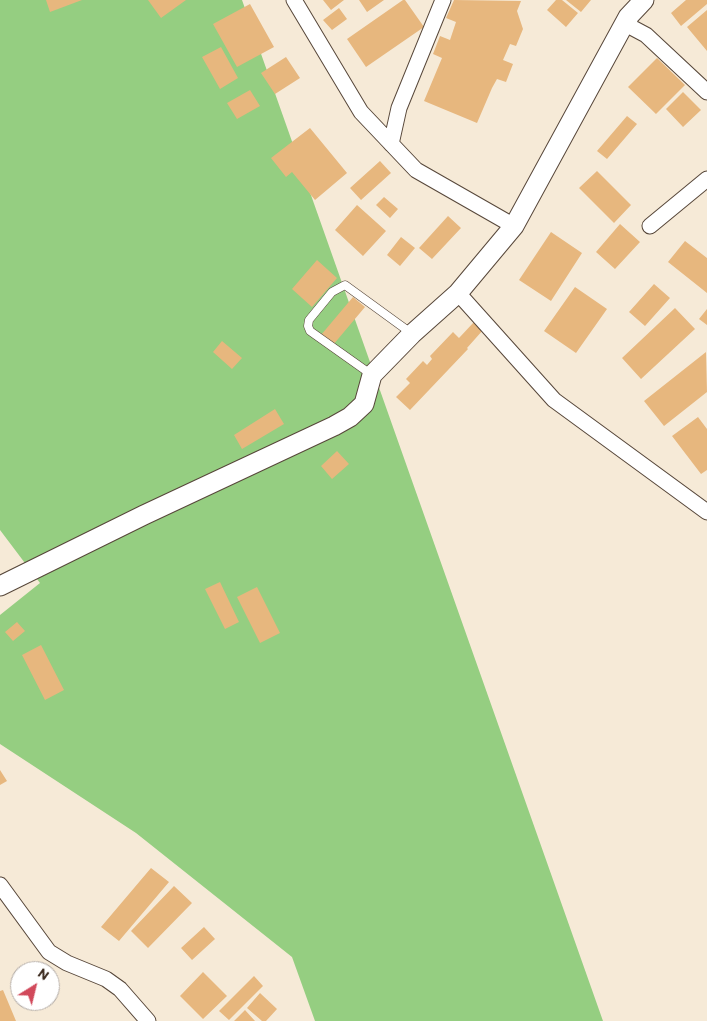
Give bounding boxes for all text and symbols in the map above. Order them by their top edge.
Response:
north arrow [10,961,60,1011]
text: N [35,965,52,984]

